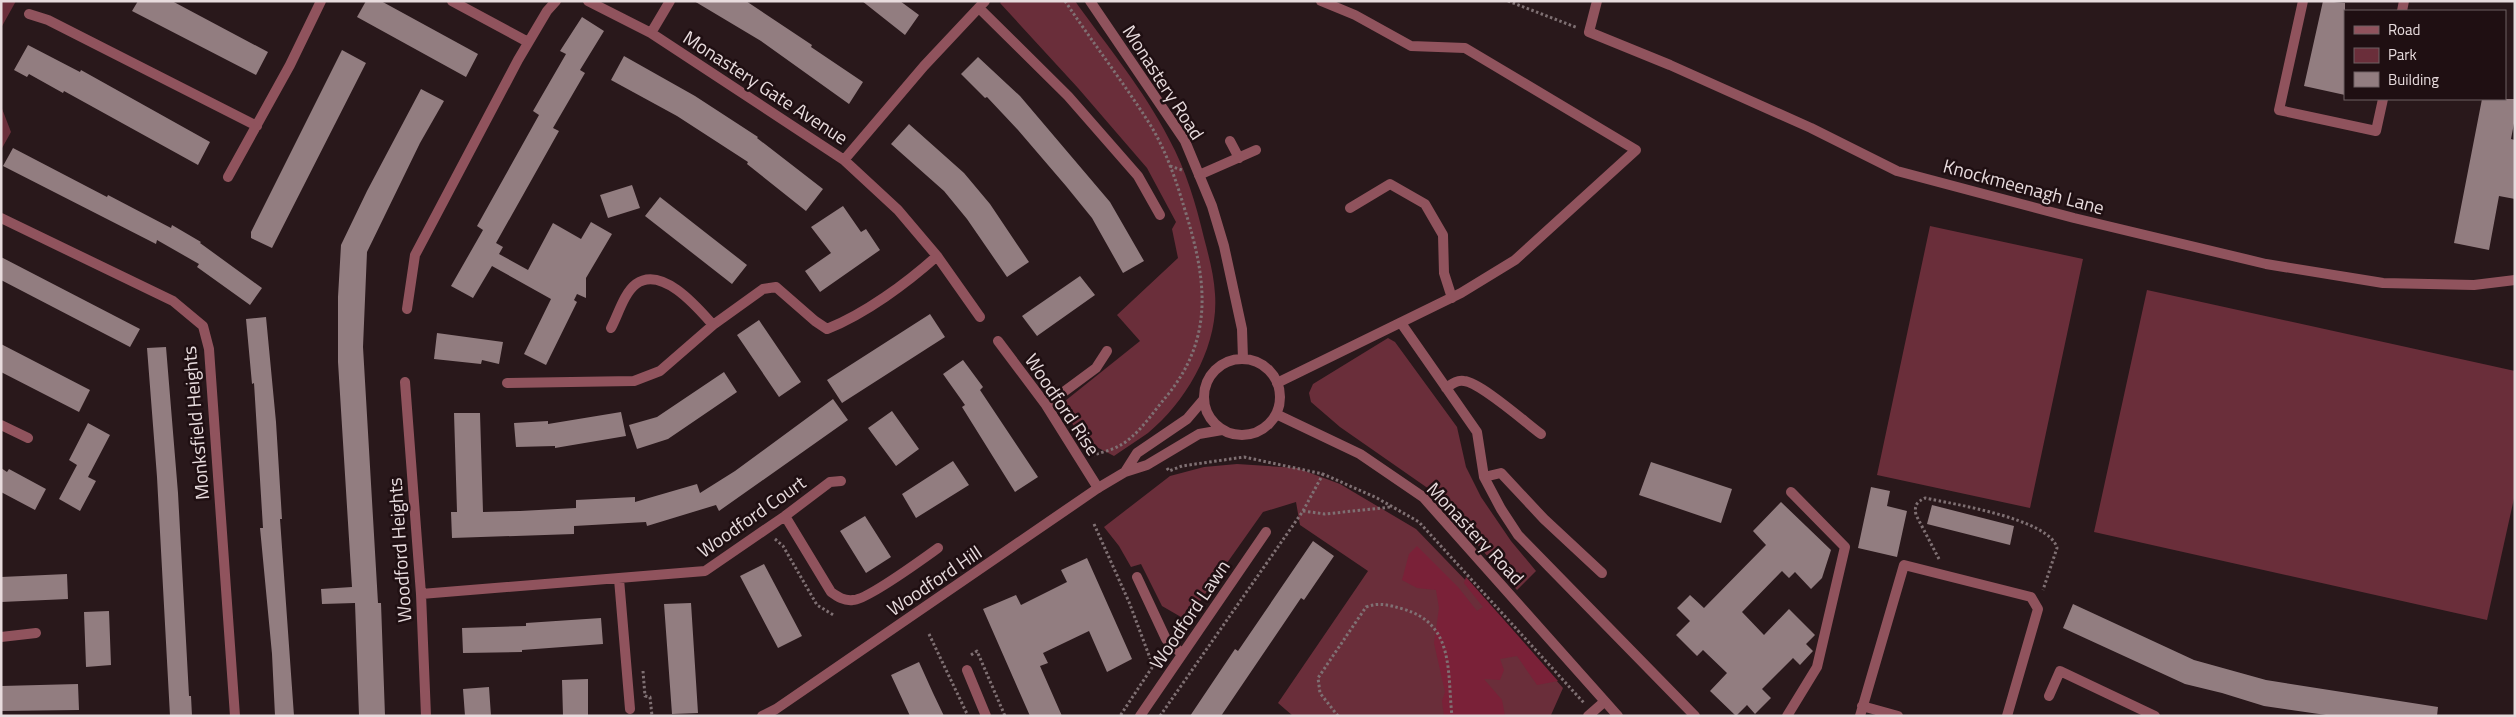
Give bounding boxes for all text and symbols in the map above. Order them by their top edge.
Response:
legend [2344,10,2506,100]
text: Road [2388,18,2420,41]
street label: Monastery Road [1116,19,1212,145]
street label: Monastery Gate Avenue [678,23,854,151]
text: Park [2388,43,2417,66]
text: Building [2388,68,2439,91]
street label: Knockmeenagh Lane [1940,151,2108,221]
street label: Monksfield Heights [174,345,216,501]
street label: Woodford Rise [1018,347,1108,461]
street label: Woodford Court [691,468,812,564]
street label: Monastery Road [1420,475,1532,591]
street label: Woodford Heights [379,476,419,623]
street label: Woodford Hill [881,537,987,623]
street label: Woodford Lawn [1142,553,1236,675]

